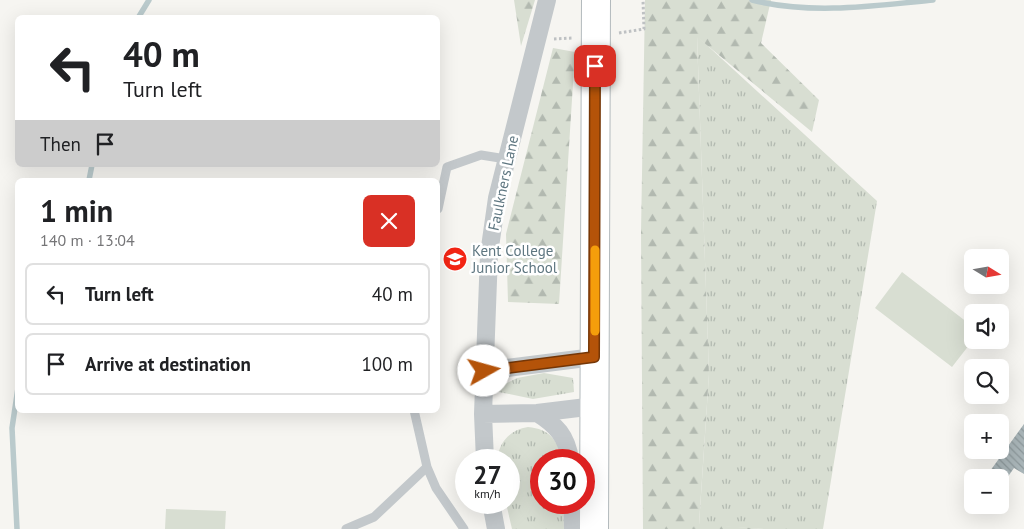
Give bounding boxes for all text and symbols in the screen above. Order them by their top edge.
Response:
text: 40 m [123,31,200,77]
icon: left [40,35,105,100]
pin [574,45,616,87]
icon: arrive [581,52,609,80]
text: Turn left [123,75,202,103]
icon: arrive [91,130,119,158]
text: Then [40,132,81,156]
street label: Faulkners Lane [484,134,522,232]
text: 1 min [40,191,113,230]
button: close [363,195,415,247]
text: 140 m · 13:04 [40,230,135,250]
place label: Kent College Junior School [471,241,558,277]
school or university icon: Kent College Junior School [442,246,468,272]
north arrow [964,249,1009,294]
map controls [964,249,1009,514]
icon: left [42,280,70,308]
text: Turn left [85,282,154,306]
text: 40 m [372,282,413,306]
button: sound [964,304,1009,349]
position arrow [457,344,509,396]
icon: arrive [42,350,70,378]
text: Arrive at destination [85,352,251,376]
text: 100 m [361,352,413,376]
button: search [964,359,1009,404]
button: + [964,414,1009,459]
speed limit sign: 30 [530,449,595,514]
text: 27 [473,459,502,491]
button: − [964,469,1009,514]
text: km/h [474,486,501,501]

